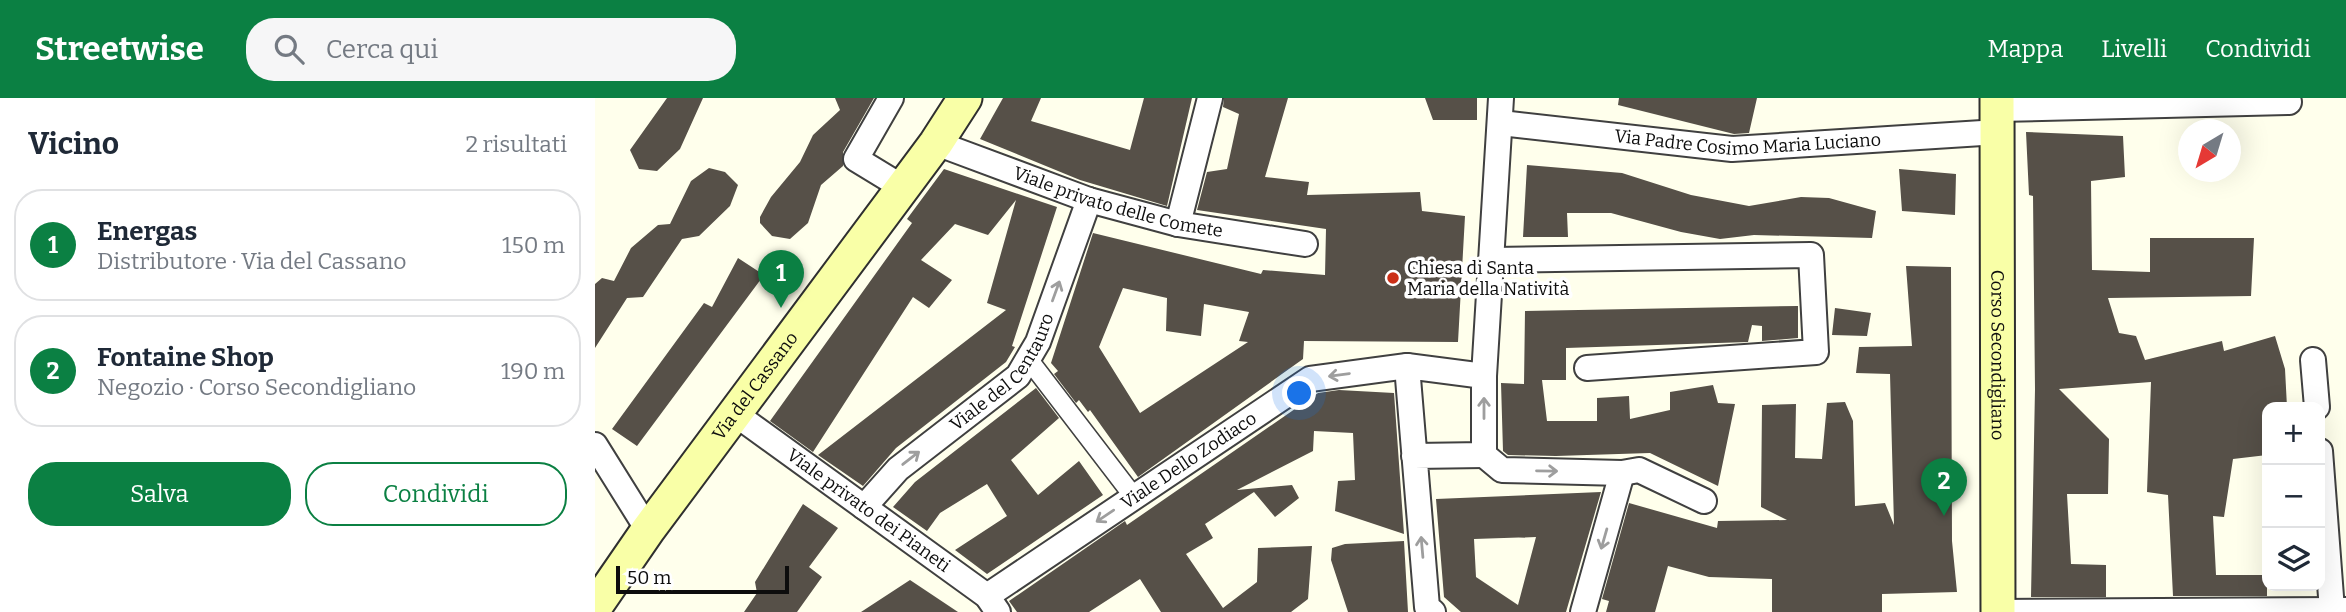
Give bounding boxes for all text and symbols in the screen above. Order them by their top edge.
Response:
search box [246,18,736,81]
text: Streetwise [35,29,204,69]
icon: search [270,30,308,68]
text: Cerca qui [326,34,438,65]
text: Mappa [1987,35,2063,63]
text: Livelli [2101,35,2167,63]
text: Condividi [2205,35,2311,63]
north arrow [2178,119,2241,182]
street label: Via Padre Cosimo Maria Luciano [1613,125,1882,160]
text: Vicino [28,126,119,162]
text: 2 risultati [465,130,567,158]
street label: Viale privato delle Comete [1010,162,1224,242]
text: Energas [97,216,197,247]
text: 1 [48,231,58,259]
text: 150 m [502,231,565,259]
text: Distributore · Via del Cassano [97,247,406,275]
pin: 1 [758,250,804,308]
place label: Chiesa di Santa Maria della Natività [1407,257,1569,300]
marker: Chiesa di Santa Maria della Natività [1385,270,1401,286]
street label: Corso Secondigliano [1986,270,2009,440]
one-way arrow [1051,281,1063,303]
street label: Viale del Centauro [946,310,1058,436]
street label: Via del Cassano [708,327,803,445]
text: Fontaine Shop [97,342,274,373]
text: 2 [47,357,59,385]
text: 190 m [501,357,565,385]
one-way arrow [1329,369,1351,382]
text: Negozio · Corso Secondigliano [97,373,416,401]
your location [1282,376,1316,410]
one-way arrow [1477,397,1491,420]
map controls [2262,402,2325,591]
button: + [2262,402,2325,465]
street label: Viale Dello Zodiaco [1117,407,1261,514]
street label: Viale privato dei Pianeti [783,444,954,577]
one-way arrow [902,451,921,466]
pin: 2 [1921,458,1967,516]
button: Salva [28,462,291,526]
button: Condividi [305,462,567,526]
one-way arrow [1536,465,1559,478]
button: − [2262,465,2325,528]
one-way arrow [1096,509,1115,524]
one-way arrow [1596,528,1609,550]
button: layers [2262,528,2325,591]
one-way arrow [1415,536,1428,559]
scale bar [616,563,789,595]
text: 50 m [627,566,671,589]

